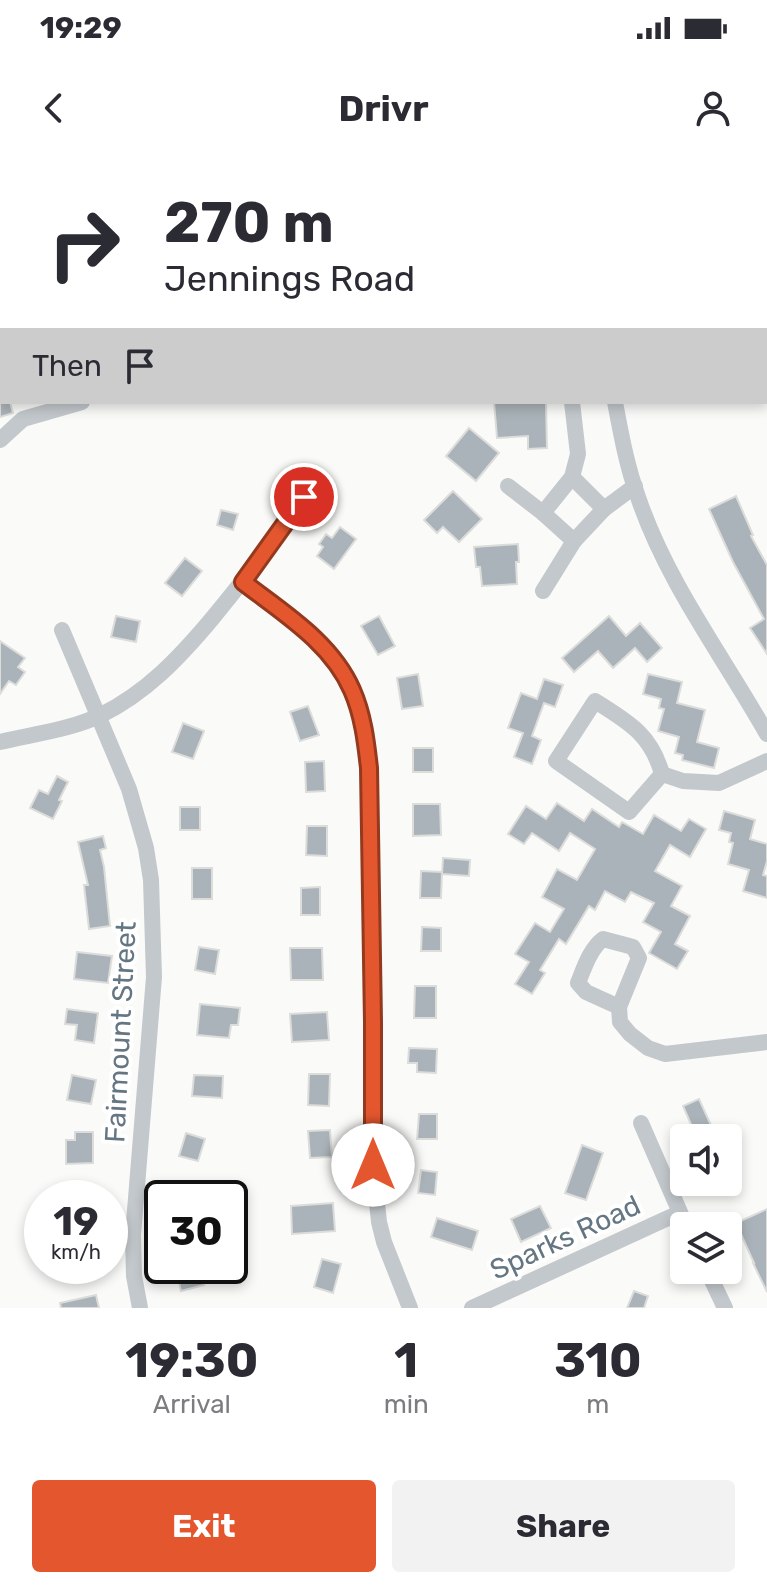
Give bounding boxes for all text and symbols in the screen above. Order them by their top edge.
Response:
text: 19:29 [40,10,122,46]
icon: back [32,86,76,130]
icon: person [691,86,735,130]
text: Drivr [338,87,429,130]
text: 270 m [164,190,334,256]
icon: right [32,192,136,296]
text: Jennings Road [164,257,415,300]
icon: arrive [118,344,162,388]
text: Then [32,348,102,384]
pin [270,463,338,531]
icon: arrive [282,475,326,519]
street label: Fairmount Street [98,920,143,1144]
position arrow [331,1123,415,1207]
map controls [670,1124,742,1284]
button: sound [670,1124,742,1196]
speed limit sign: 30 [144,1180,248,1284]
street label: Sparks Road [485,1188,646,1287]
text: 19 [53,1198,99,1245]
button: layers [670,1212,742,1284]
text: km/h [51,1240,101,1264]
text: 19:30 [125,1332,258,1389]
text: 1 [394,1332,418,1389]
text: 310 [554,1332,642,1389]
text: Arrival [153,1389,231,1420]
text: min [384,1389,429,1420]
text: m [586,1389,609,1420]
button: Exit [32,1480,376,1572]
button: Share [392,1480,735,1572]

